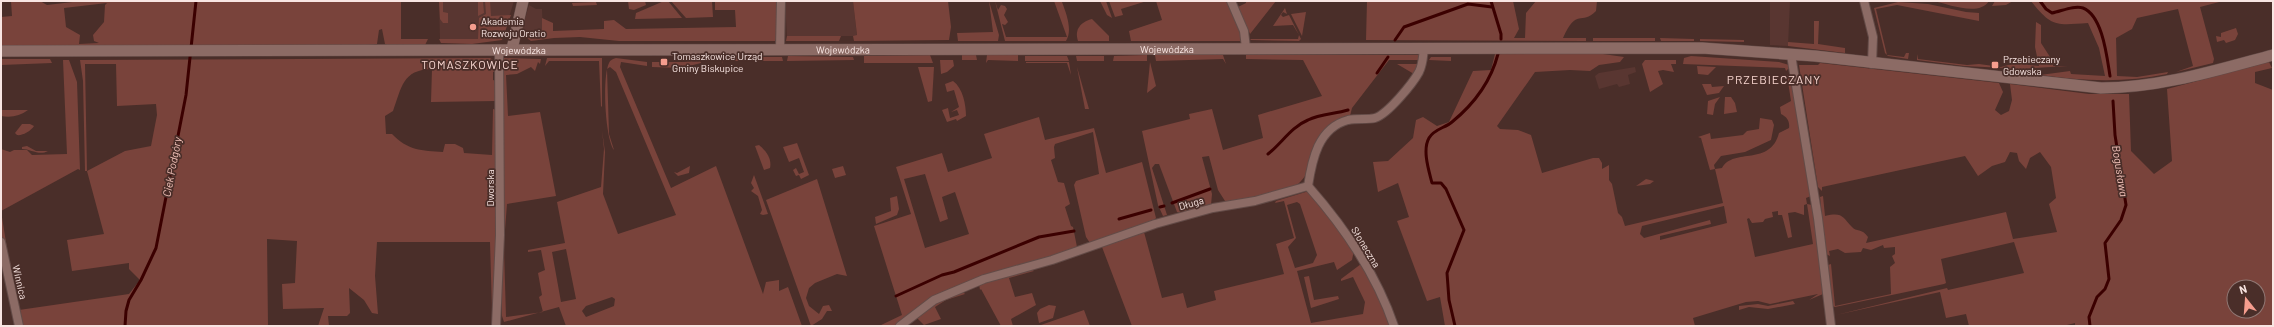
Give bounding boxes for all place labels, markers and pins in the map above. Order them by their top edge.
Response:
place label: Akademia Rozwoju Oratio [481,15,546,39]
marker: Akademia Rozwoju Oratio [468,22,478,32]
place label: Tomaszkowice Urząd Gminy Biskupice [672,50,763,74]
place label: Przebieczany Gdowska [2003,53,2061,77]
marker: Tomaszkowice Urząd Gminy Biskupice [659,57,669,67]
marker: Przebieczany Gdowska [1990,60,2000,70]

